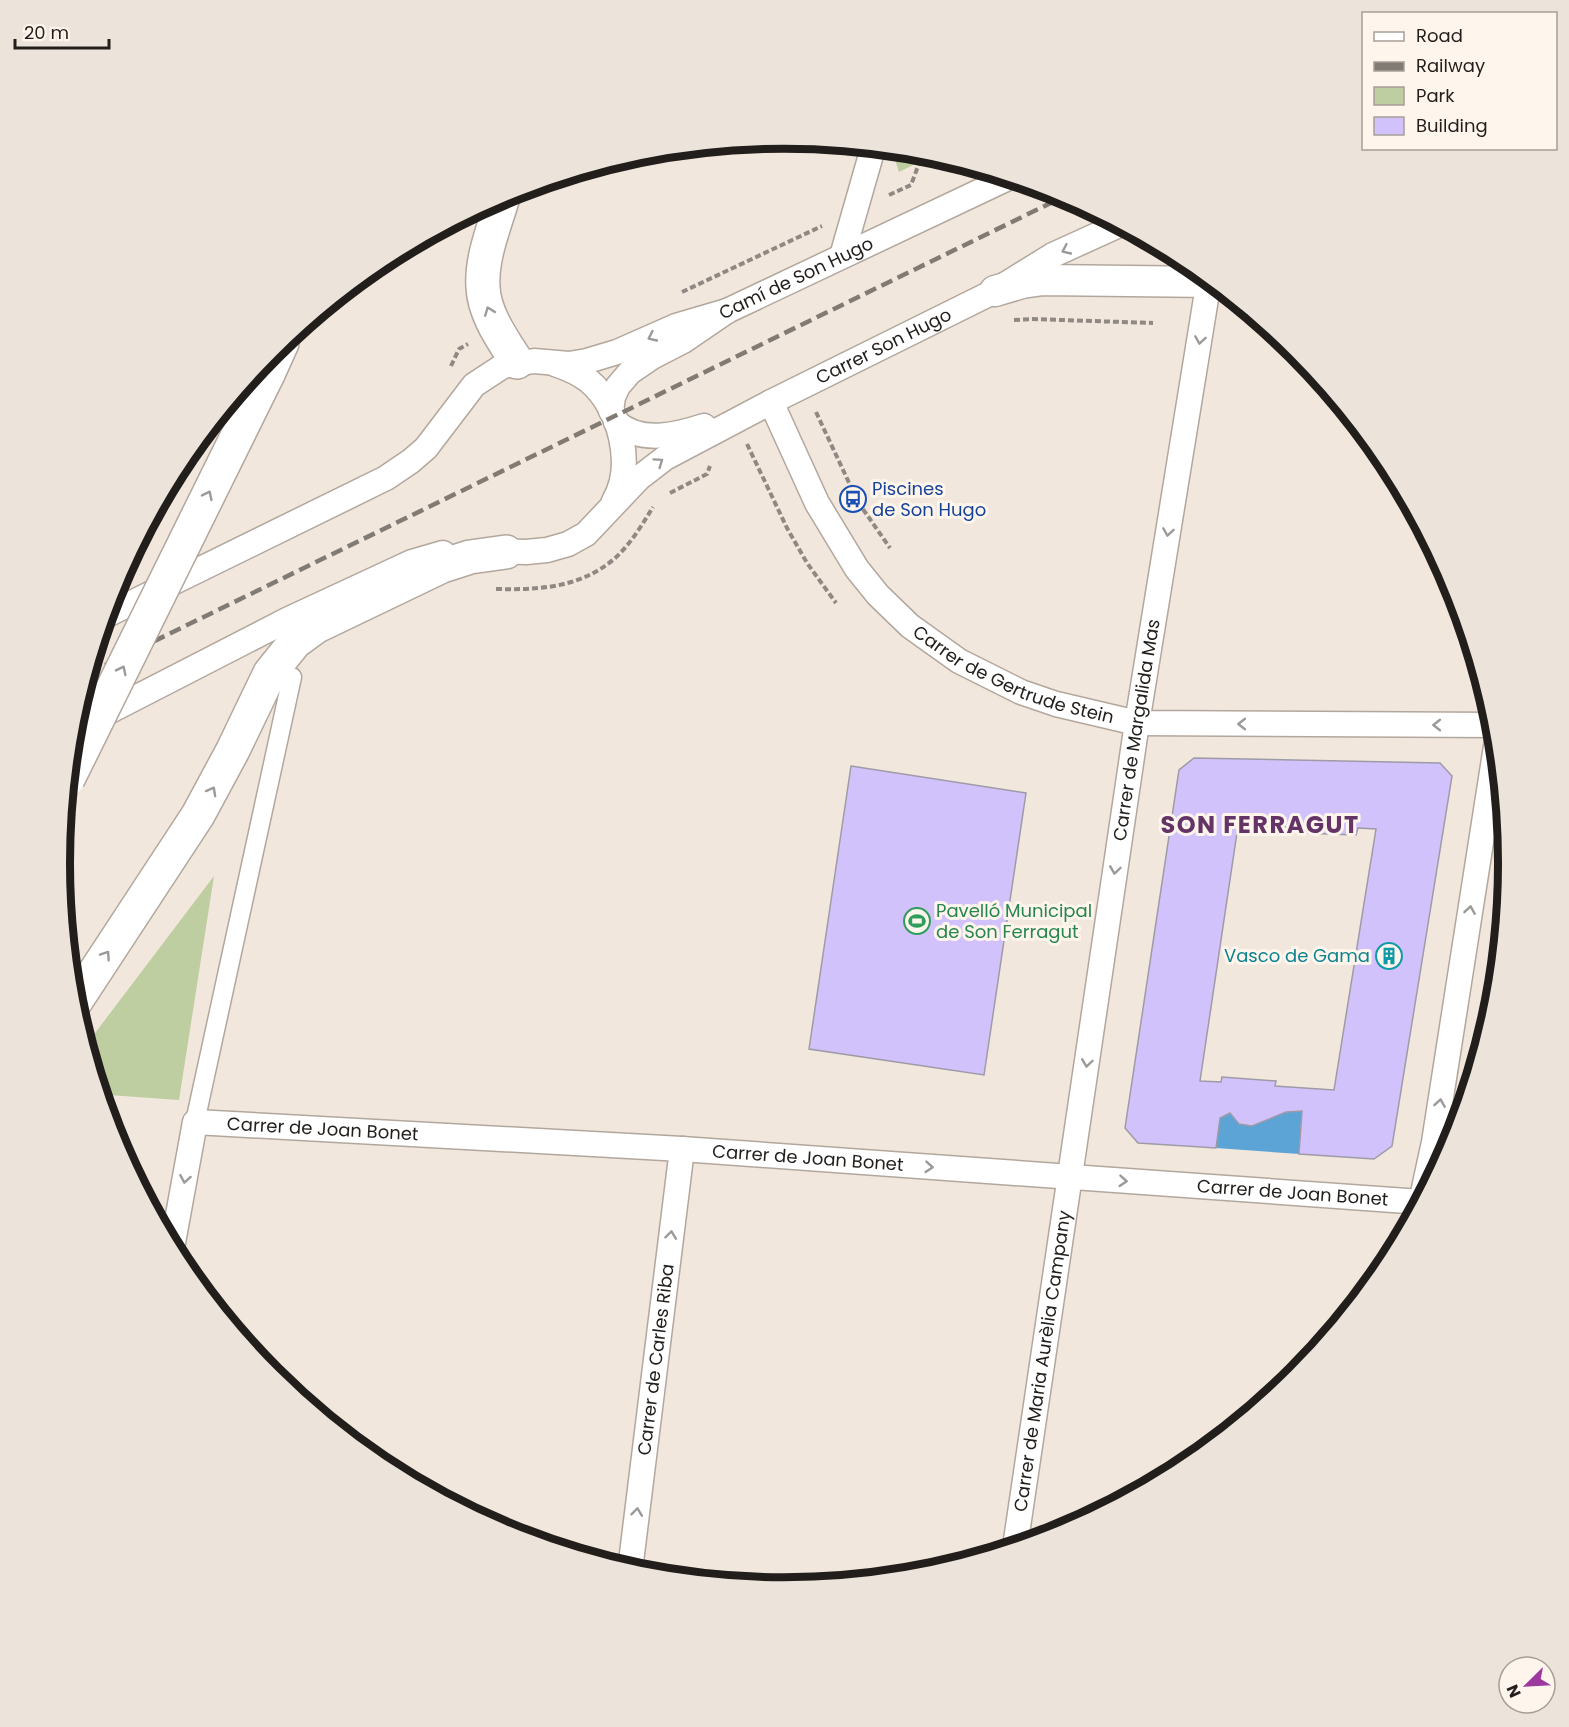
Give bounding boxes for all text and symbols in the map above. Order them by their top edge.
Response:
scale bar [15,12,110,50]
legend [1362,12,1557,150]
text: 20 m [24,20,69,45]
text: Road [1416,23,1463,48]
text: Railway [1416,53,1485,78]
text: Park [1416,83,1455,108]
text: Building [1416,113,1488,138]
street label: Camí de Son Hugo [713,231,877,325]
one-way arrow [1061,242,1072,254]
street label: Carrer Son Hugo [811,302,955,390]
one-way arrow [484,306,496,317]
one-way arrow [648,329,659,341]
one-way arrow [1194,335,1207,345]
one-way arrow [652,458,663,469]
place label: Piscines de Son Hugo [872,476,986,522]
bus stop icon: Piscines de Son Hugo [838,484,868,514]
one-way arrow [201,491,212,501]
one-way arrow [1163,528,1175,537]
street label: Carrer de Margalida Mas [1107,617,1166,843]
street label: Carrer de Gertrude Stein [908,619,1117,729]
one-way arrow [115,665,126,676]
one-way arrow [1237,717,1246,730]
one-way arrow [1432,719,1441,731]
one-way arrow [205,787,216,797]
district label: SON FERRAGUT [1160,808,1360,841]
one-way arrow [1110,866,1122,875]
place label: Pavelló Municipal de Son Ferragut [936,898,1092,944]
sports icon: Pavelló Municipal de Son Ferragut [902,906,932,936]
one-way arrow [1463,906,1476,916]
building icon: Vasco de Gama [1374,941,1404,971]
place label: Vasco de Gama [1224,943,1370,968]
one-way arrow [99,951,110,962]
one-way arrow [1082,1059,1094,1068]
one-way arrow [1433,1098,1445,1107]
street label: Carrer de Joan Bonet [226,1111,419,1146]
street label: Carrer de Joan Bonet [711,1138,904,1177]
one-way arrow [924,1160,933,1173]
street label: Carrer de Joan Bonet [1196,1173,1389,1212]
one-way arrow [1119,1174,1128,1187]
one-way arrow [179,1175,191,1184]
street label: Carrer de Maria Aurèlia Campany [1007,1209,1077,1513]
one-way arrow [665,1231,677,1240]
street label: Carrer de Carles Riba [631,1262,680,1457]
one-way arrow [630,1507,643,1517]
north arrow [1497,1655,1557,1715]
text: N [1501,1681,1527,1701]

